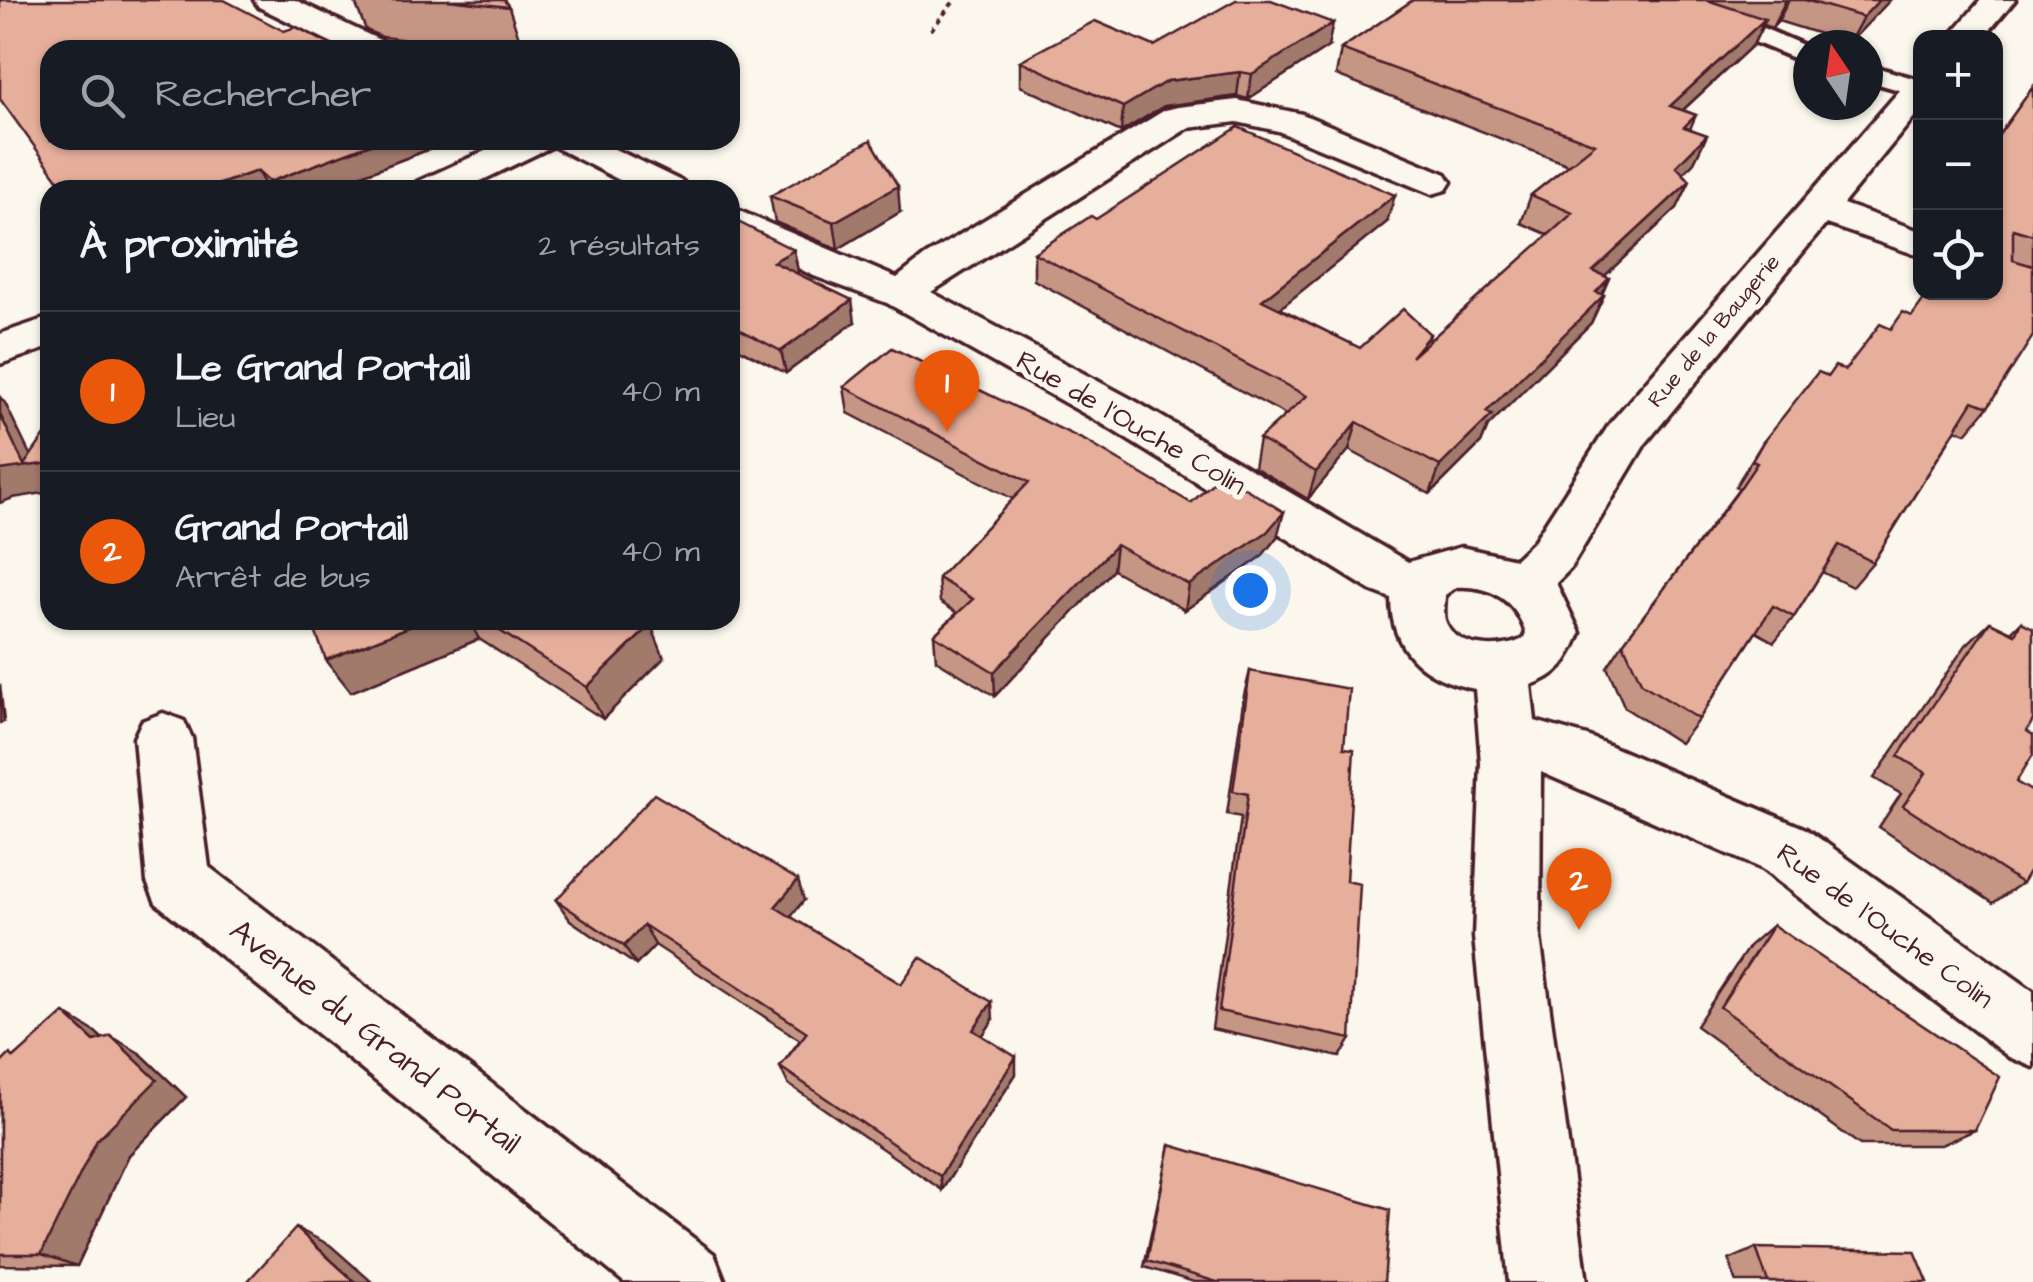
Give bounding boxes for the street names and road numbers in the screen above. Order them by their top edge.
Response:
street label: Rue de la Baugerie [1641,248,1788,415]
street label: Rue de l'Ouche Colin [1009,341,1253,505]
street label: Rue de l'Ouche Colin [1769,834,2001,1018]
street label: Avenue du Grand Portail [220,909,530,1165]

